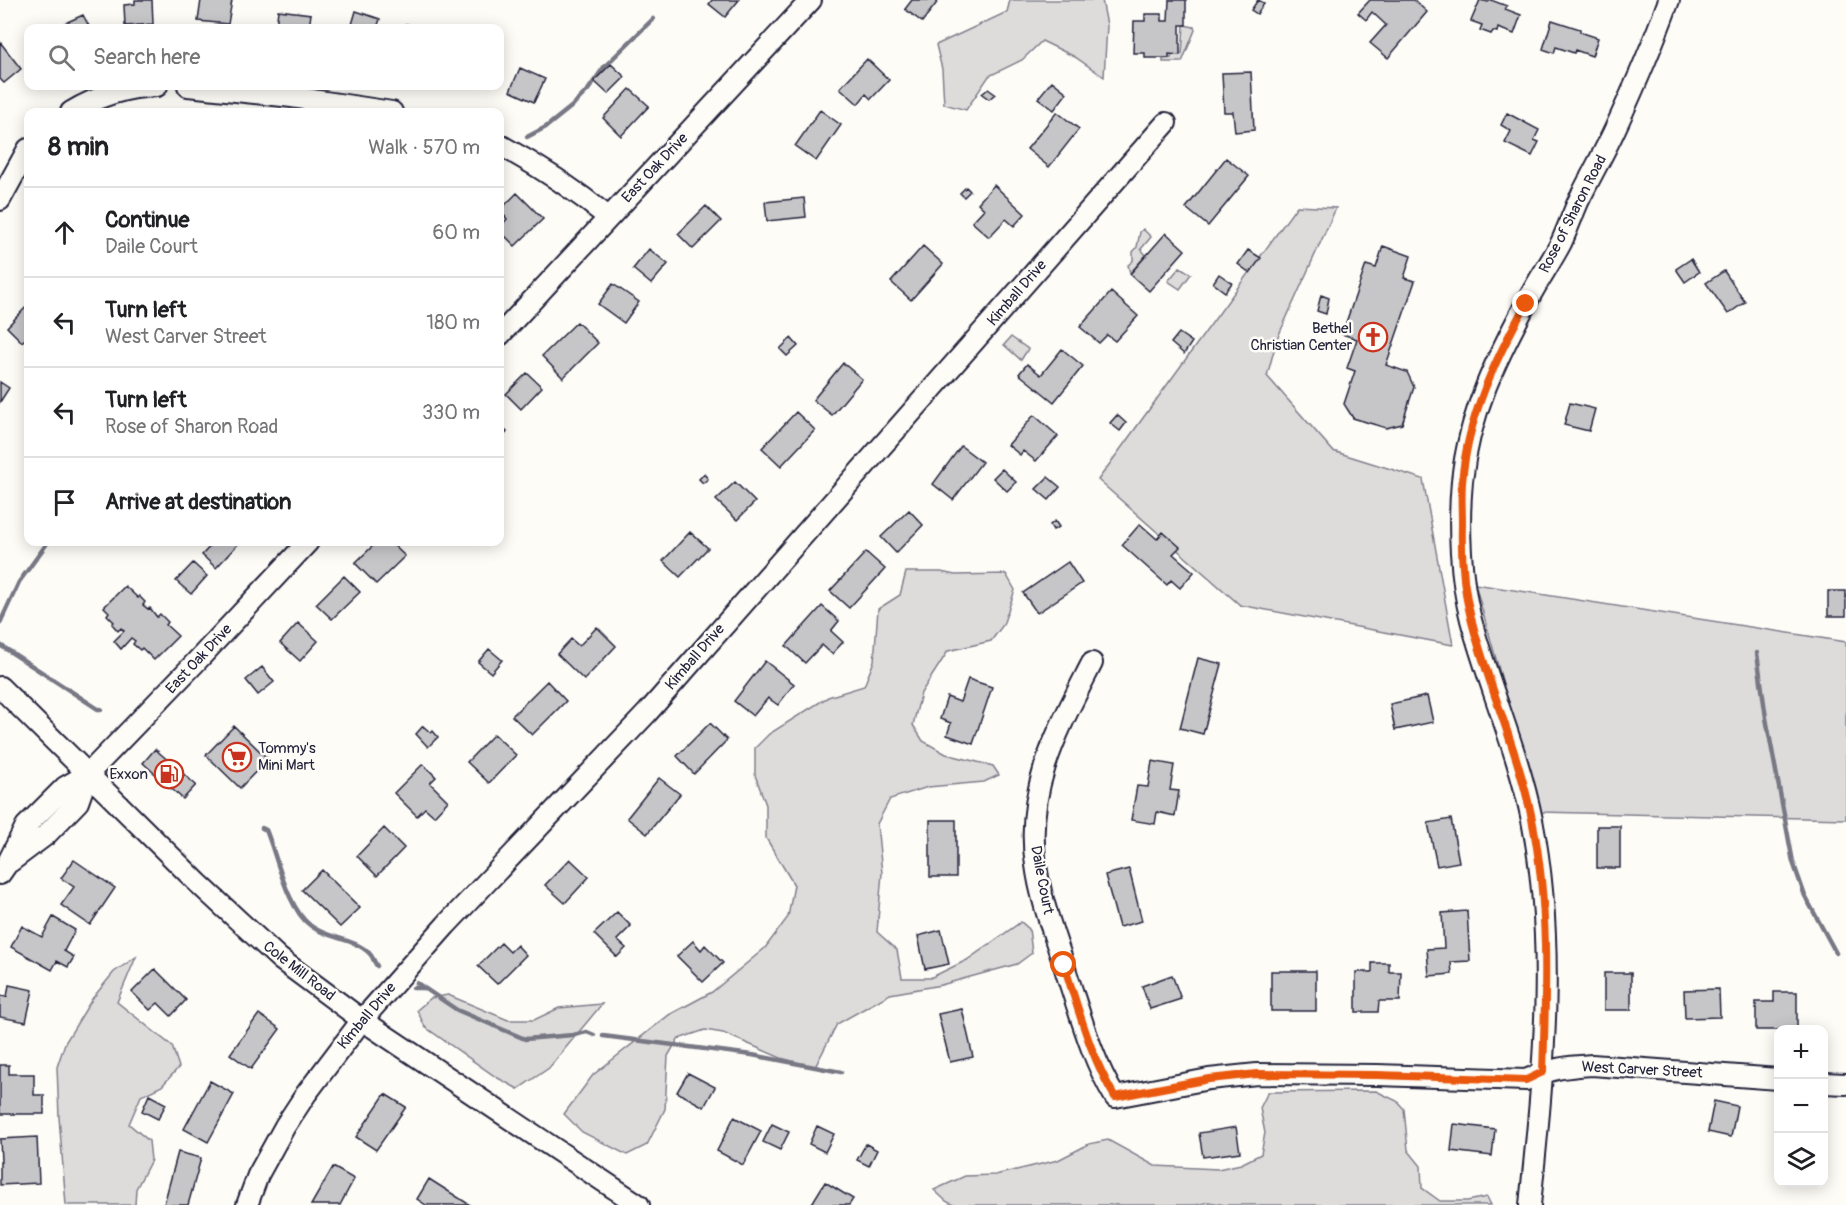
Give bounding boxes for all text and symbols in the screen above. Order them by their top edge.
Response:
search box [24,24,504,90]
icon: search [45,41,78,74]
text: Search here [93,43,200,71]
street label: East Oak Drive [618,129,693,207]
text: 8 min [48,131,109,163]
text: Walk · 570 m [368,135,480,160]
street label: Rose of Sharon Road [1535,152,1611,276]
text: Continue [105,206,189,234]
icon: ahead [48,216,81,249]
text: 60 m [433,220,480,245]
text: Daile Court [105,234,198,259]
street label: Kimball Drive [983,256,1051,330]
route end [1512,290,1538,316]
text: Turn left [105,296,187,324]
icon: left [48,306,81,339]
text: 180 m [426,310,480,335]
place label: Bethel Christian Center [1251,319,1353,355]
church icon: Bethel Christian Center [1357,321,1389,353]
text: West Carver Street [105,324,267,349]
text: Turn left [105,386,187,414]
icon: left [48,396,81,429]
text: 330 m [422,400,480,425]
text: Rose of Sharon Road [105,414,278,439]
icon: arrive [48,486,81,519]
text: Arrive at destination [105,488,291,516]
street label: East Oak Drive [162,620,237,698]
street label: Kimball Drive [661,620,729,694]
place label: Tommy's Mini Mart [258,739,316,775]
supermarket icon: Tommy's Mini Mart [221,741,253,773]
fuel station icon: Exxon [153,758,185,790]
place label: Exxon [110,765,148,784]
street label: Daile Court [1026,844,1058,917]
street label: Cole Mill Road [259,937,339,1005]
route start [1050,951,1076,977]
street label: Kimball Drive [334,978,401,1053]
map controls [1774,1025,1828,1187]
button: + [1774,1025,1828,1079]
street label: West Carver Street [1581,1057,1704,1083]
button: − [1774,1079,1828,1133]
button: layers [1774,1133,1828,1187]

